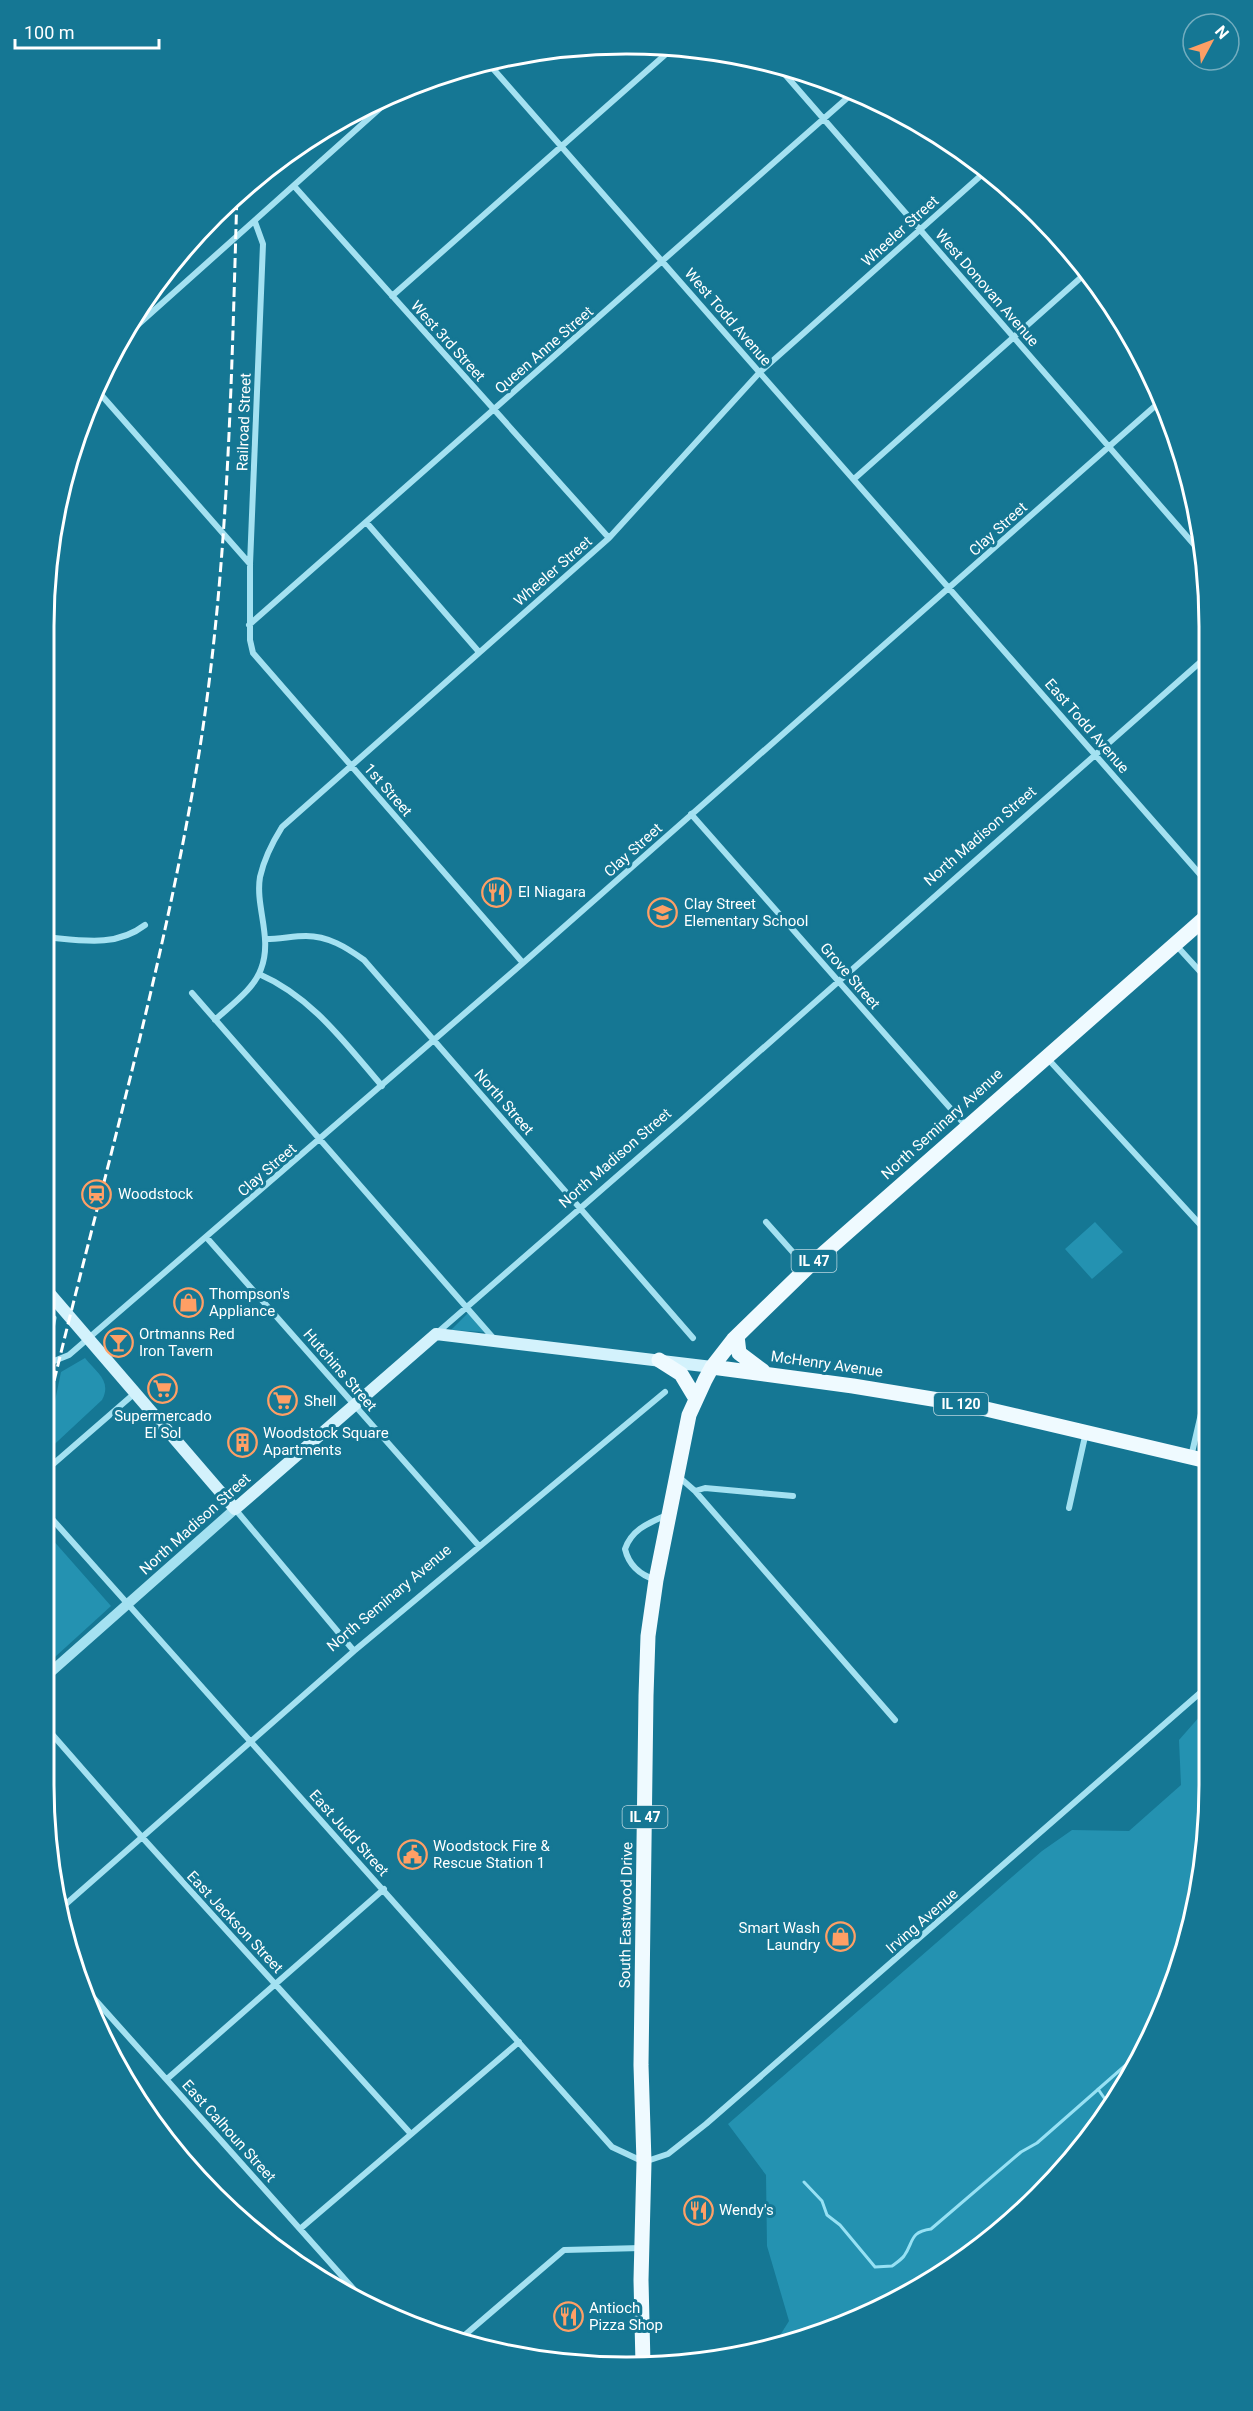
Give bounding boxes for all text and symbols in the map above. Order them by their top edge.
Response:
scale bar [15,12,159,50]
north arrow [1181,12,1241,72]
text: 100 m [24,22,75,43]
text: N [1211,22,1233,43]
street label: Wheeler Street [858,192,942,270]
street label: West Donovan Avenue [931,226,1043,350]
street label: West Todd Avenue [681,264,775,370]
street label: West 3rd Street [407,297,489,385]
street label: Queen Anne Street [491,302,597,398]
street label: Railroad Street [233,373,255,471]
street label: Clay Street [965,498,1031,560]
street label: Wheeler Street [510,532,596,610]
street label: East Todd Avenue [1041,675,1133,777]
street label: 1st Street [360,760,416,820]
street label: North Madison Street [920,782,1040,890]
street label: Clay Street [600,819,666,881]
restaurant icon: El Niagara [481,876,513,908]
place label: El Niagara [518,883,586,901]
place label: Clay Street Elementary School [684,895,808,930]
school or university icon: Clay Street Elementary School [647,897,679,929]
street label: Grove Street [816,939,884,1013]
street label: North Street [471,1065,537,1139]
street label: North Seminary Avenue [878,1065,1006,1183]
street label: North Madison Street [555,1104,675,1212]
street label: Clay Street [234,1140,300,1200]
station icon: Woodstock [81,1178,113,1210]
place label: Woodstock [118,1185,194,1203]
road number: IL 47 [792,1250,836,1272]
place label: Thompson's Appliance [209,1285,290,1320]
shop icon: Thompson's Appliance [172,1287,204,1319]
place label: Ortmanns Red Iron Tavern [139,1325,235,1360]
street label: Hutchins Street [299,1325,381,1415]
bar icon: Ortmanns Red Iron Tavern [102,1327,134,1359]
street label: McHenry Avenue [770,1347,884,1381]
supermarket icon: Supermercado El Sol [147,1373,179,1405]
supermarket icon: Shell [267,1385,299,1417]
place label: Shell [304,1392,336,1410]
road number: IL 120 [934,1393,988,1415]
place label: Supermercado El Sol [114,1407,212,1442]
place label: Woodstock Square Apartments [263,1424,389,1459]
building icon: Woodstock Square Apartments [226,1426,258,1458]
street label: North Madison Street [136,1469,254,1578]
street label: North Seminary Avenue [323,1541,455,1655]
street label: East Judd Street [306,1786,392,1880]
road number: IL 47 [622,1806,668,1828]
place label: Woodstock Fire & Rescue Station 1 [433,1837,550,1872]
public building icon: Woodstock Fire & Rescue Station 1 [396,1839,428,1871]
street label: South Eastwood Drive [616,1842,636,1988]
street label: East Jackson Street [183,1867,287,1977]
street label: Irving Avenue [882,1885,962,1957]
place label: Smart Wash Laundry [738,1919,820,1954]
shop icon: Smart Wash Laundry [825,1921,857,1953]
street label: East Calhoun Street [178,2076,280,2186]
restaurant icon: Wendy's [682,2194,714,2226]
place label: Wendy's [719,2201,774,2219]
place label: Antioch Pizza Shop [589,2299,663,2334]
restaurant icon: Antioch Pizza Shop [552,2301,584,2333]

